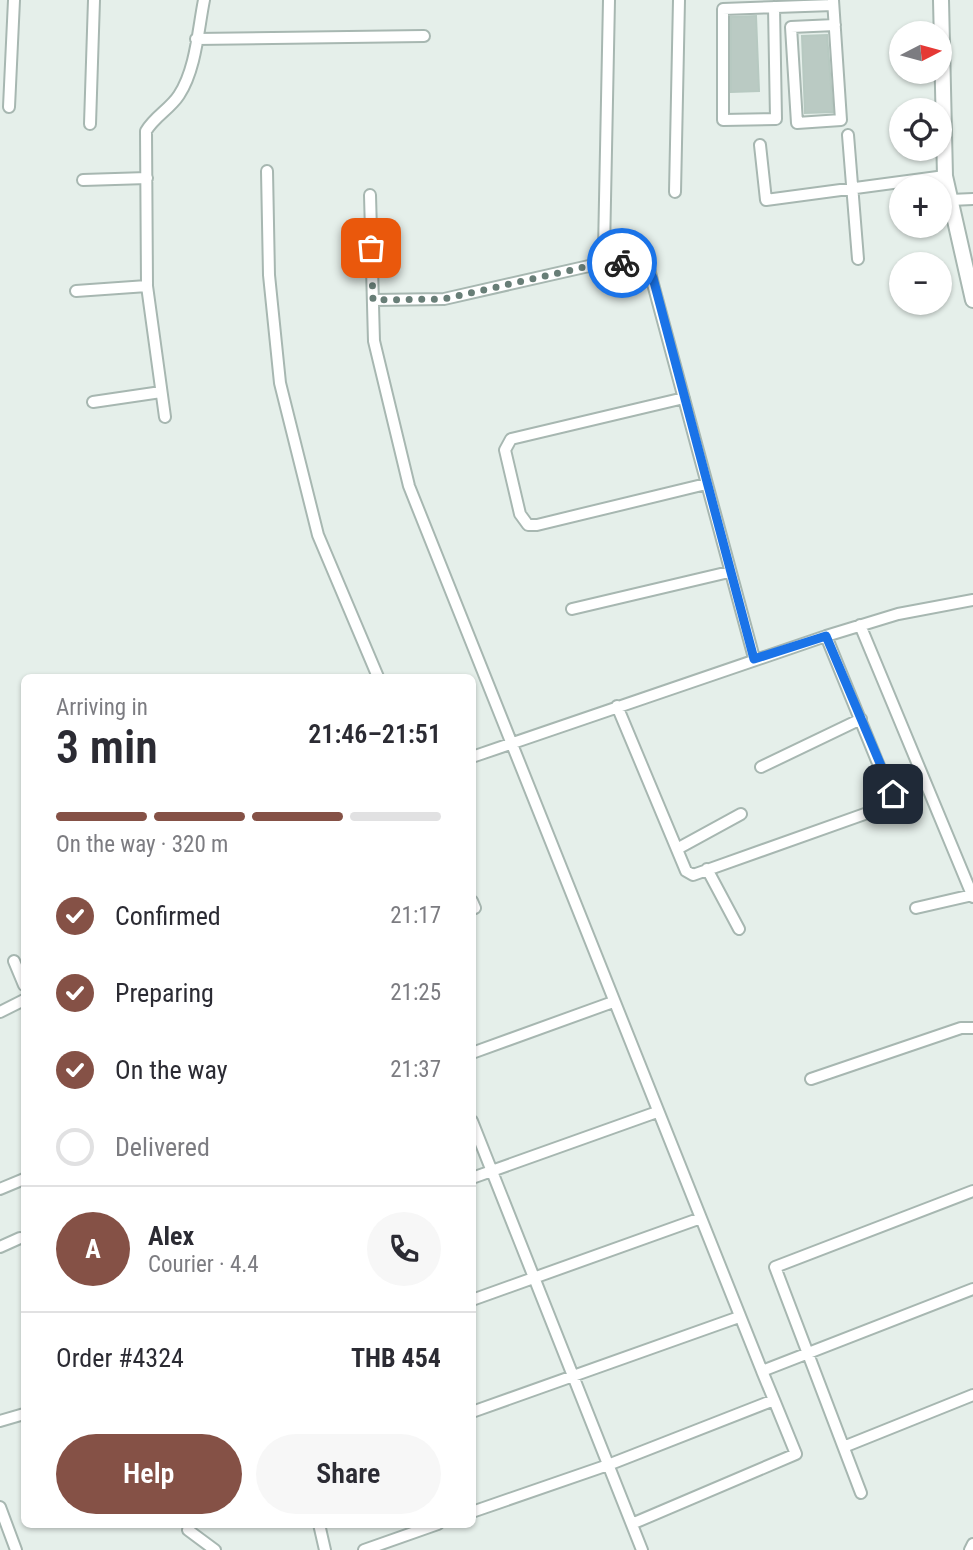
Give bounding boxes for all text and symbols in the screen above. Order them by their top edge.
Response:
north arrow [889,21,952,84]
map controls [889,21,952,315]
button: locate [889,98,952,161]
button: + [889,175,952,238]
pin [341,218,401,278]
courier [587,228,657,298]
icon: bag [352,229,390,267]
icon: bike [603,244,641,282]
button: − [889,252,952,315]
text: Arriving in [56,694,148,721]
text: 21:46–21:51 [308,719,441,749]
text: 3 min [56,720,158,774]
pin [863,764,923,824]
icon: home [874,775,912,813]
text: On the way · 320 m [56,831,228,858]
icon: check [56,897,94,935]
text: Confirmed [115,901,221,931]
text: 21:17 [390,902,441,929]
icon: check [56,974,94,1012]
text: Preparing [115,978,214,1008]
text: 21:25 [390,979,441,1006]
icon: check [56,1051,94,1089]
text: On the way [115,1055,228,1085]
text: 21:37 [390,1056,441,1083]
text: Delivered [115,1132,210,1162]
button: phone [367,1212,441,1286]
text: Alex [148,1221,194,1251]
text: A [85,1234,101,1264]
text: Courier · 4.4 [148,1251,259,1278]
text: Order #4324 [56,1343,184,1373]
text: THB 454 [351,1343,441,1373]
button: Help [56,1434,242,1514]
button: Share [256,1434,441,1514]

